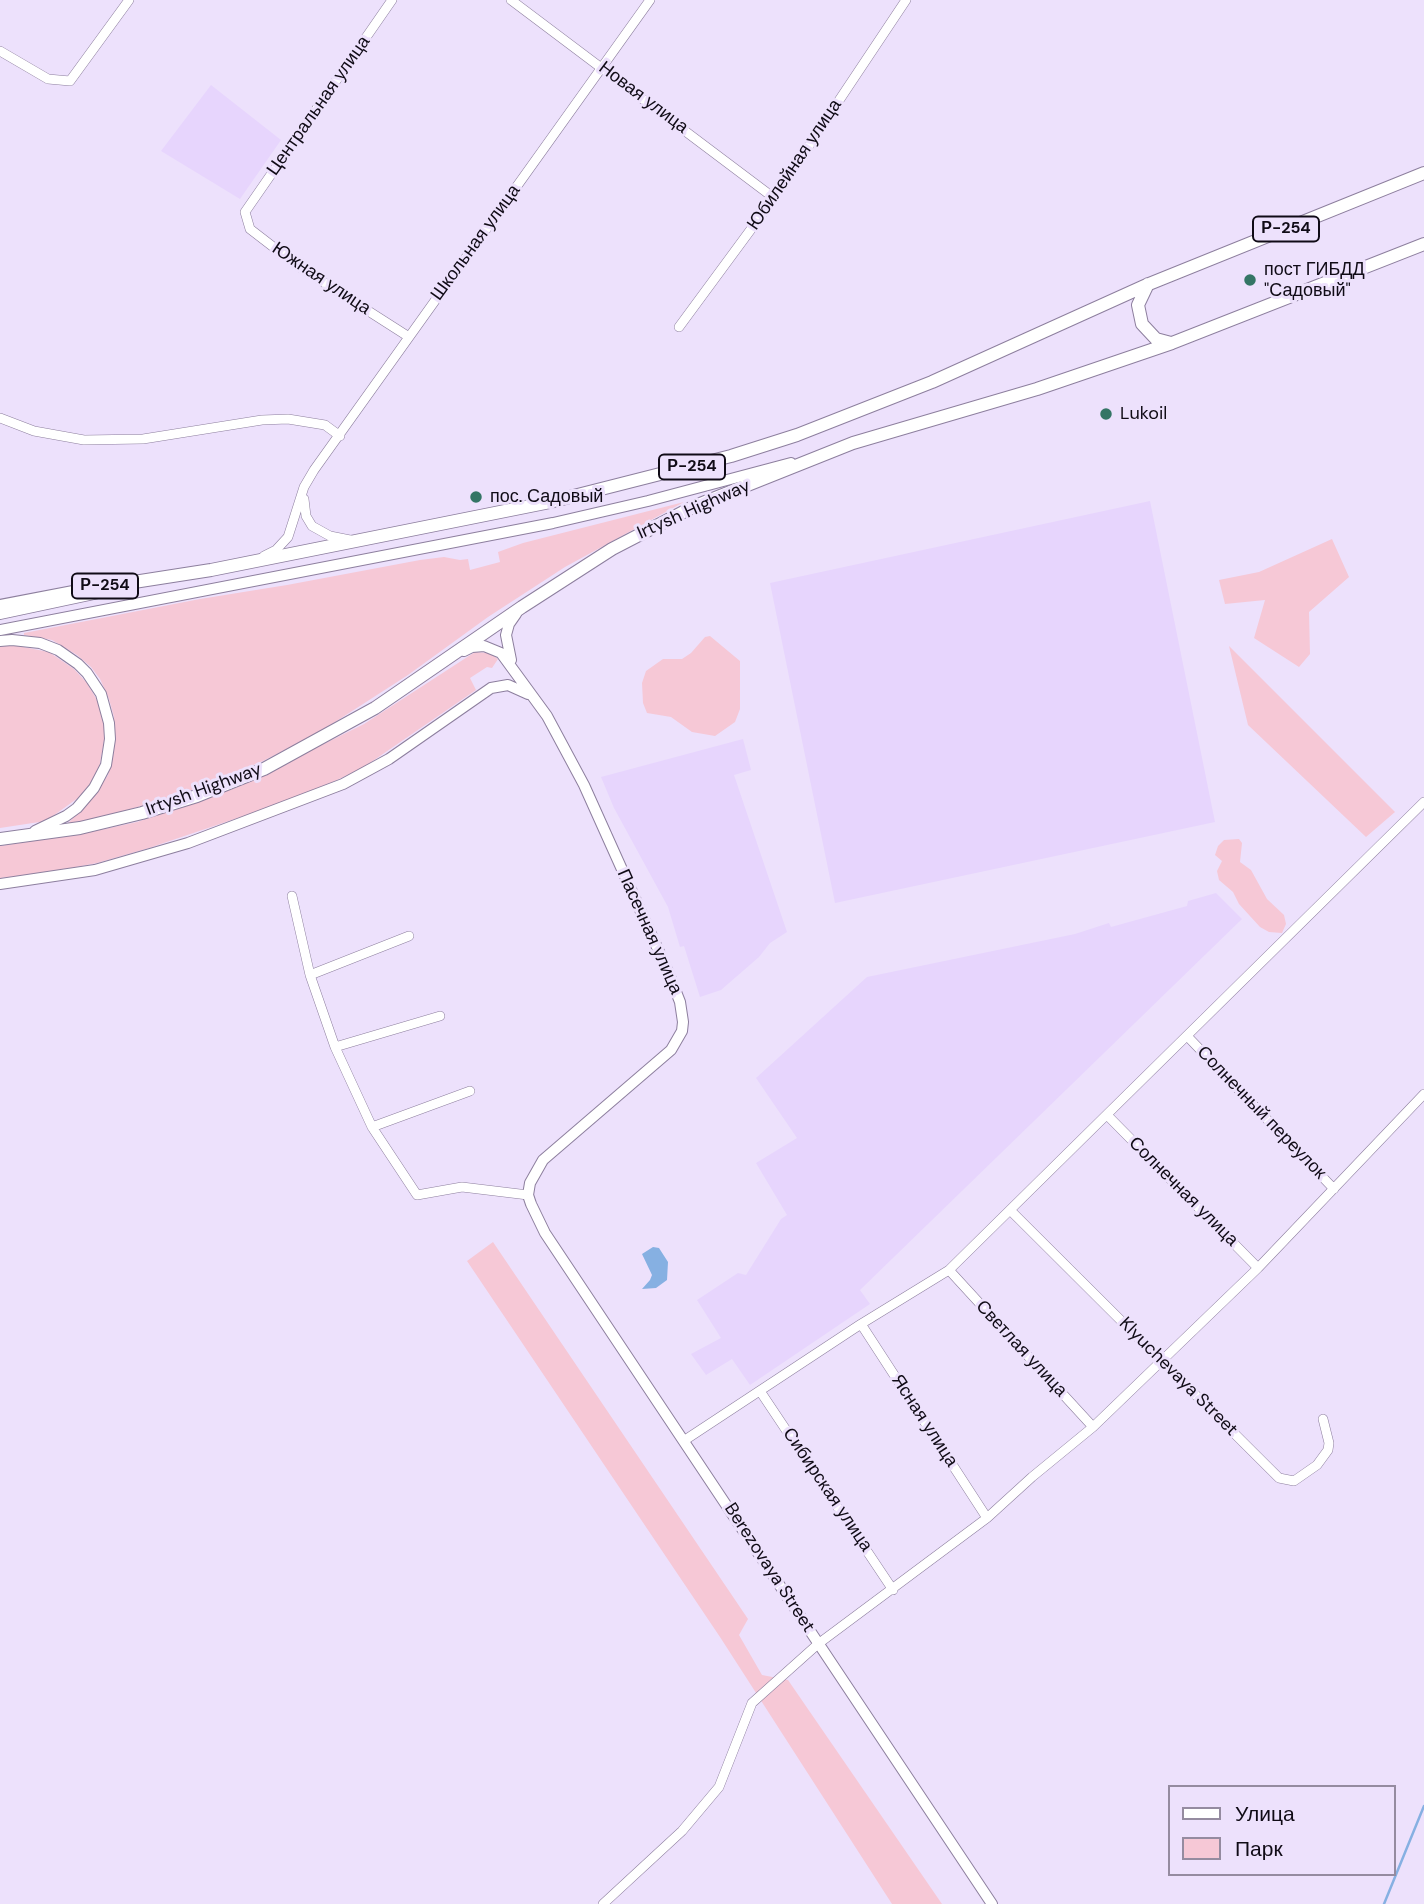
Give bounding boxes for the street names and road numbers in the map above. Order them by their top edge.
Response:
street label: Центральная улица [263,32,375,180]
street label: Новая улица [594,57,692,139]
street label: Юбилейная улица [743,96,847,234]
street label: Школьная улица [427,181,525,305]
road number: Р-254 [1253,216,1319,242]
street label: Южная улица [268,238,374,320]
road number: Р-254 [659,454,725,480]
street label: Irtysh Highway [634,475,754,545]
road number: Р-254 [72,573,138,598]
street label: Irtysh Highway [143,759,265,821]
street label: Пасечная улица [612,866,686,998]
street label: Солнечный переулок [1192,1042,1330,1184]
street label: Солнечная улица [1124,1133,1242,1251]
street label: Светлая улица [971,1296,1071,1402]
street label: Klyuchevaya Street [1114,1313,1242,1441]
street label: Ясная улица [886,1371,962,1471]
street label: Сибирская улица [778,1424,876,1556]
street label: Berezovaya Street [719,1499,819,1637]

